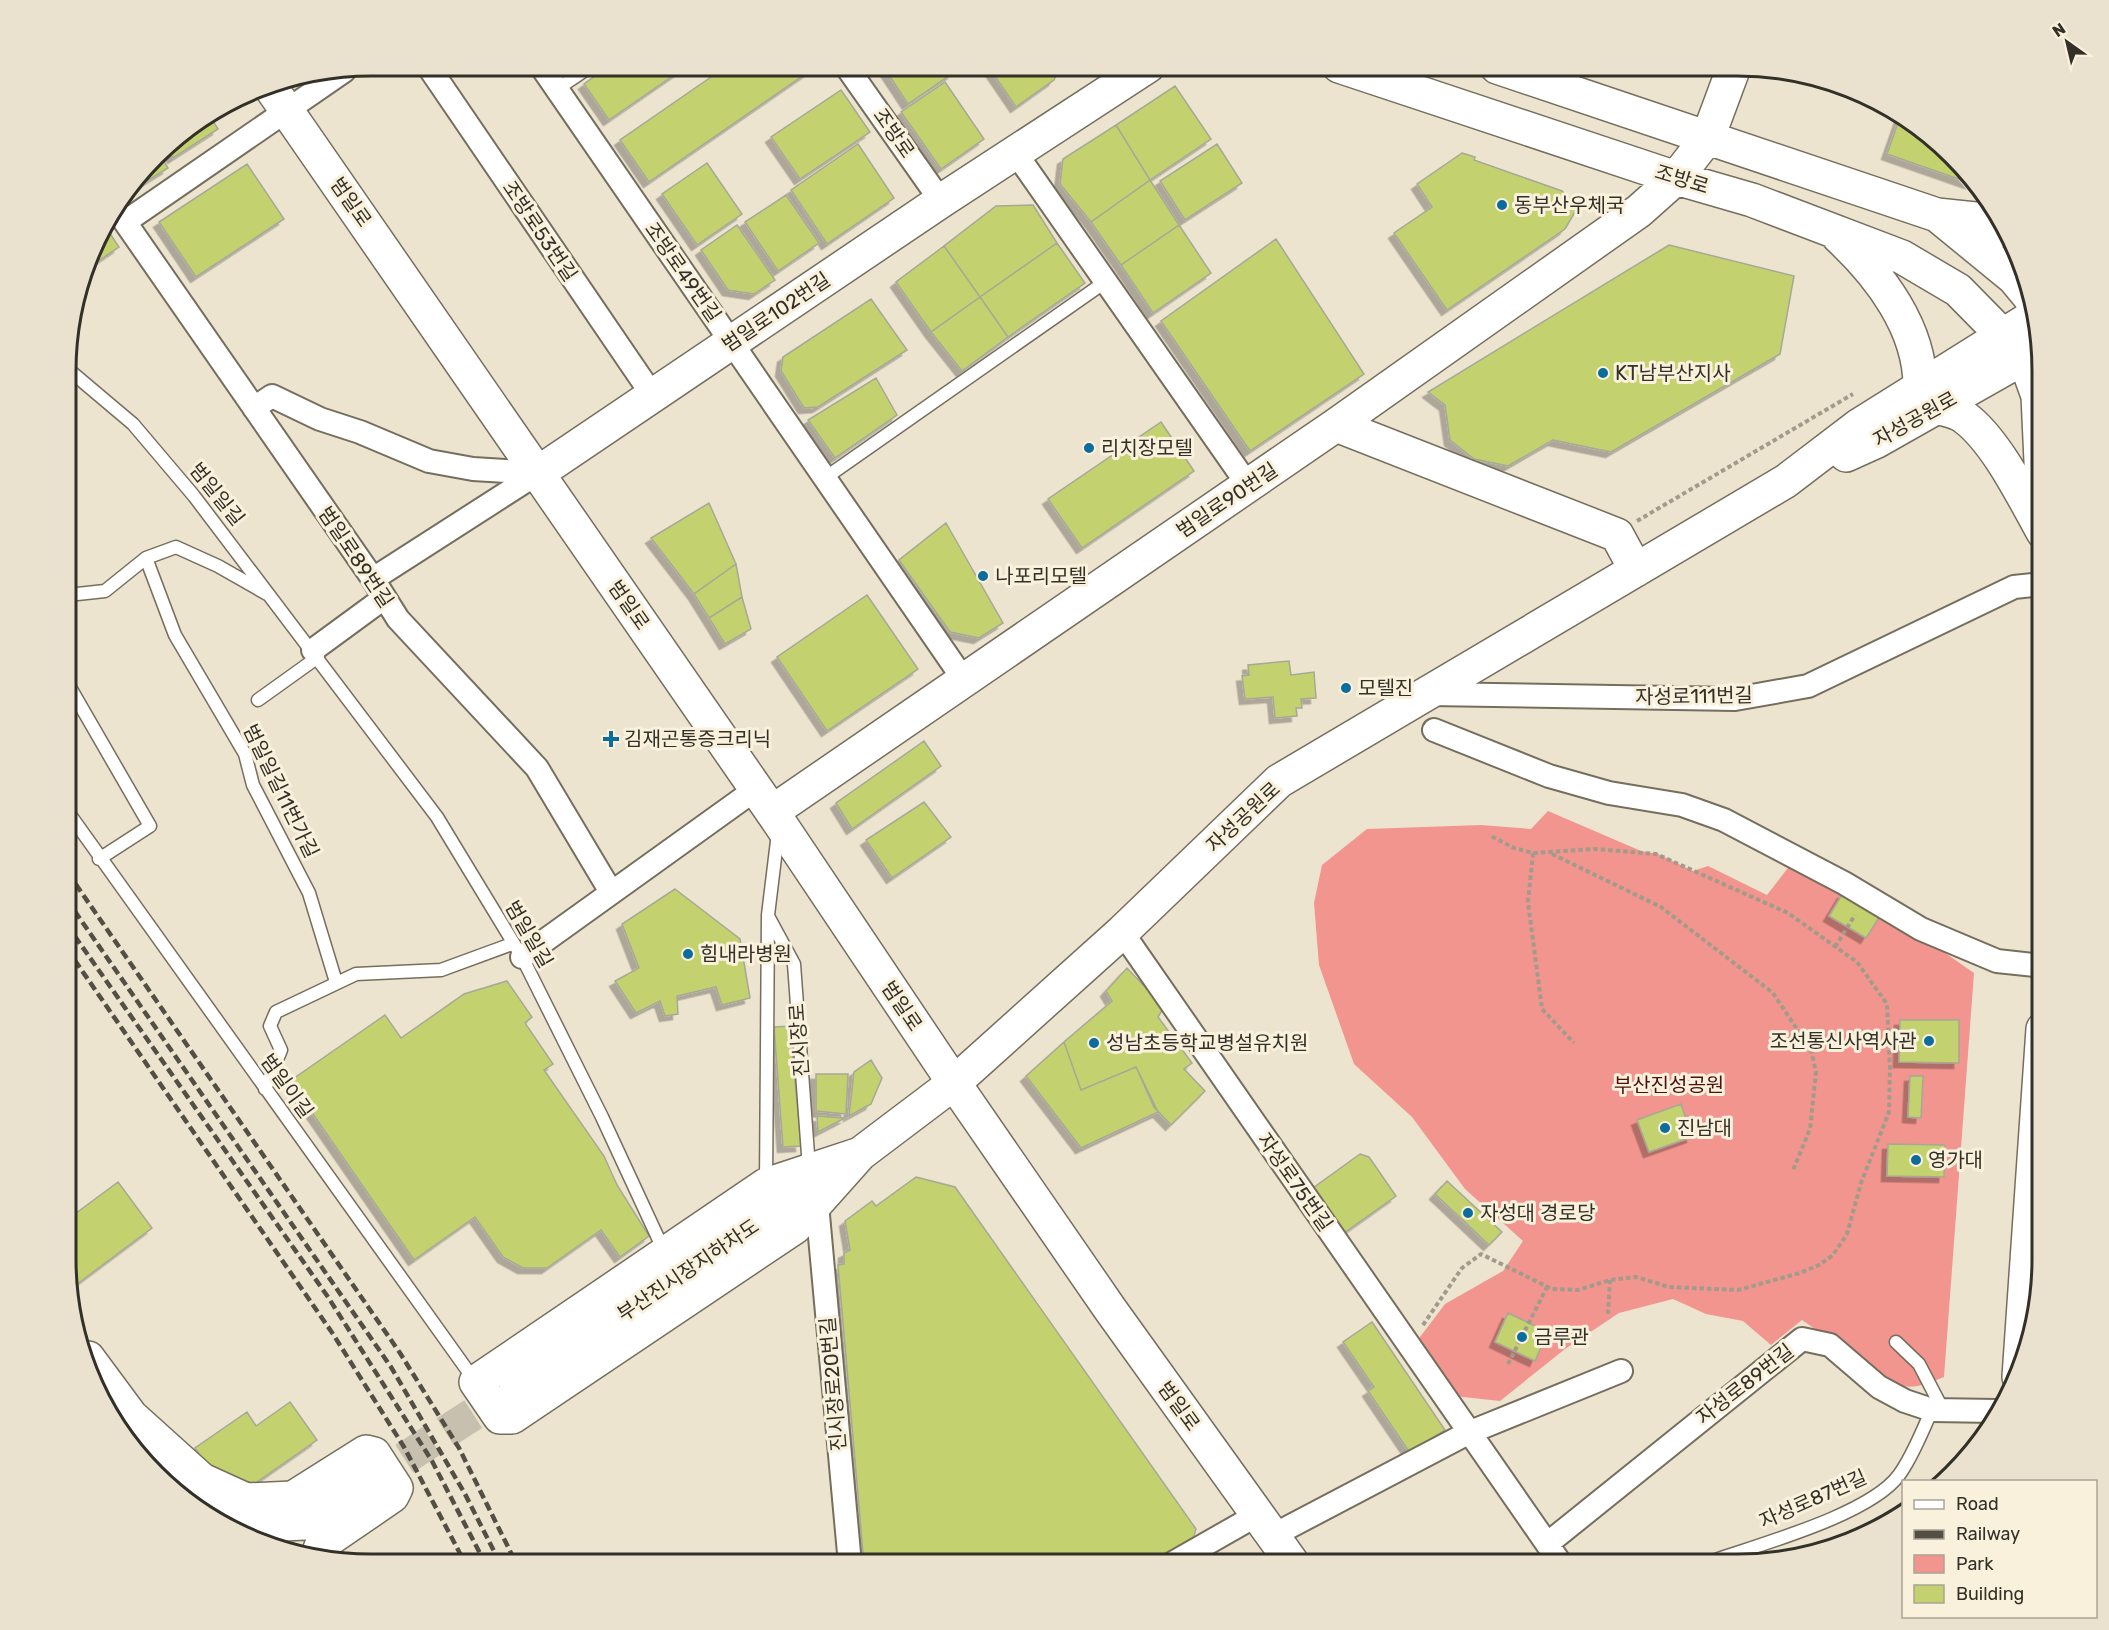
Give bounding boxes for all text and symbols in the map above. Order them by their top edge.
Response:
north arrow [2037,12,2097,72]
text: N [2049,19,2069,41]
street label: 조방로 [868,104,920,162]
street label: 조방로 [1652,159,1712,199]
street label: 범일로 [325,173,377,231]
street label: 조방로53번길 [498,176,582,286]
place label: 동부산우체국 [1514,193,1624,217]
marker: 동부산우체국 [1495,198,1509,212]
street label: 조방로49번길 [640,218,726,326]
street label: 범일로102번길 [717,267,835,357]
place label: KT남부산지사 [1615,361,1731,385]
marker: KT남부산지사 [1596,366,1610,380]
street label: 자성공원로 [1869,386,1961,452]
place label: 리치장모텔 [1101,436,1193,460]
marker: 리치장모텔 [1082,441,1096,455]
street label: 범일로90번길 [1172,457,1282,543]
street label: 범일일길 [185,458,249,530]
street label: 범일로89번길 [313,502,399,612]
place label: 나포리모텔 [995,564,1087,588]
marker: 나포리모텔 [976,569,990,583]
street label: 범일로 [603,576,655,634]
place label: 모텔진 [1358,676,1413,700]
marker: 모텔진 [1339,681,1353,695]
street label: 자성로111번길 [1635,683,1753,709]
street label: 범일일길11번가길 [238,720,324,862]
place label: 김재곤통증크리닉 [624,727,771,751]
marker: 김재곤통증크리닉 [602,730,620,748]
street label: 자성공원로 [1201,777,1285,857]
street label: 범일일길 [500,896,558,972]
place label: 힘내라병원 [700,942,792,966]
marker: 힘내라병원 [681,947,695,961]
street label: 범일로 [877,976,927,1036]
street label: 진시장로 [784,1002,814,1078]
place label: 조선통신사역사관 [1770,1029,1917,1053]
place label: 성남초등학교병설유치원 [1106,1031,1308,1055]
marker: 조선통신사역사관 [1922,1034,1936,1048]
marker: 성남초등학교병설유치원 [1087,1036,1101,1050]
street label: 범일이길 [256,1049,318,1123]
park label: 부산진성공원 [1614,1073,1724,1097]
place label: 진남대 [1677,1116,1732,1140]
marker: 진남대 [1658,1121,1672,1135]
street label: 자성로75번길 [1252,1128,1338,1236]
place label: 영가대 [1928,1148,1983,1172]
marker: 영가대 [1909,1153,1923,1167]
place label: 자성대 경로당 [1480,1201,1595,1225]
marker: 자성대 경로당 [1461,1206,1475,1220]
street label: 부산진시장지하차도 [613,1214,763,1326]
street label: 진시장로20번길 [815,1316,851,1452]
place label: 금루관 [1534,1325,1589,1349]
marker: 금루관 [1515,1330,1529,1344]
street label: 자성로89번길 [1692,1339,1798,1429]
street label: 범일로 [1153,1377,1205,1435]
street label: 자성로87번길 [1756,1465,1870,1533]
legend [1902,1480,2097,1618]
text: Road [1956,1493,1999,1515]
text: Railway [1956,1523,2020,1545]
text: Park [1956,1553,1994,1575]
text: Building [1956,1583,2024,1605]

